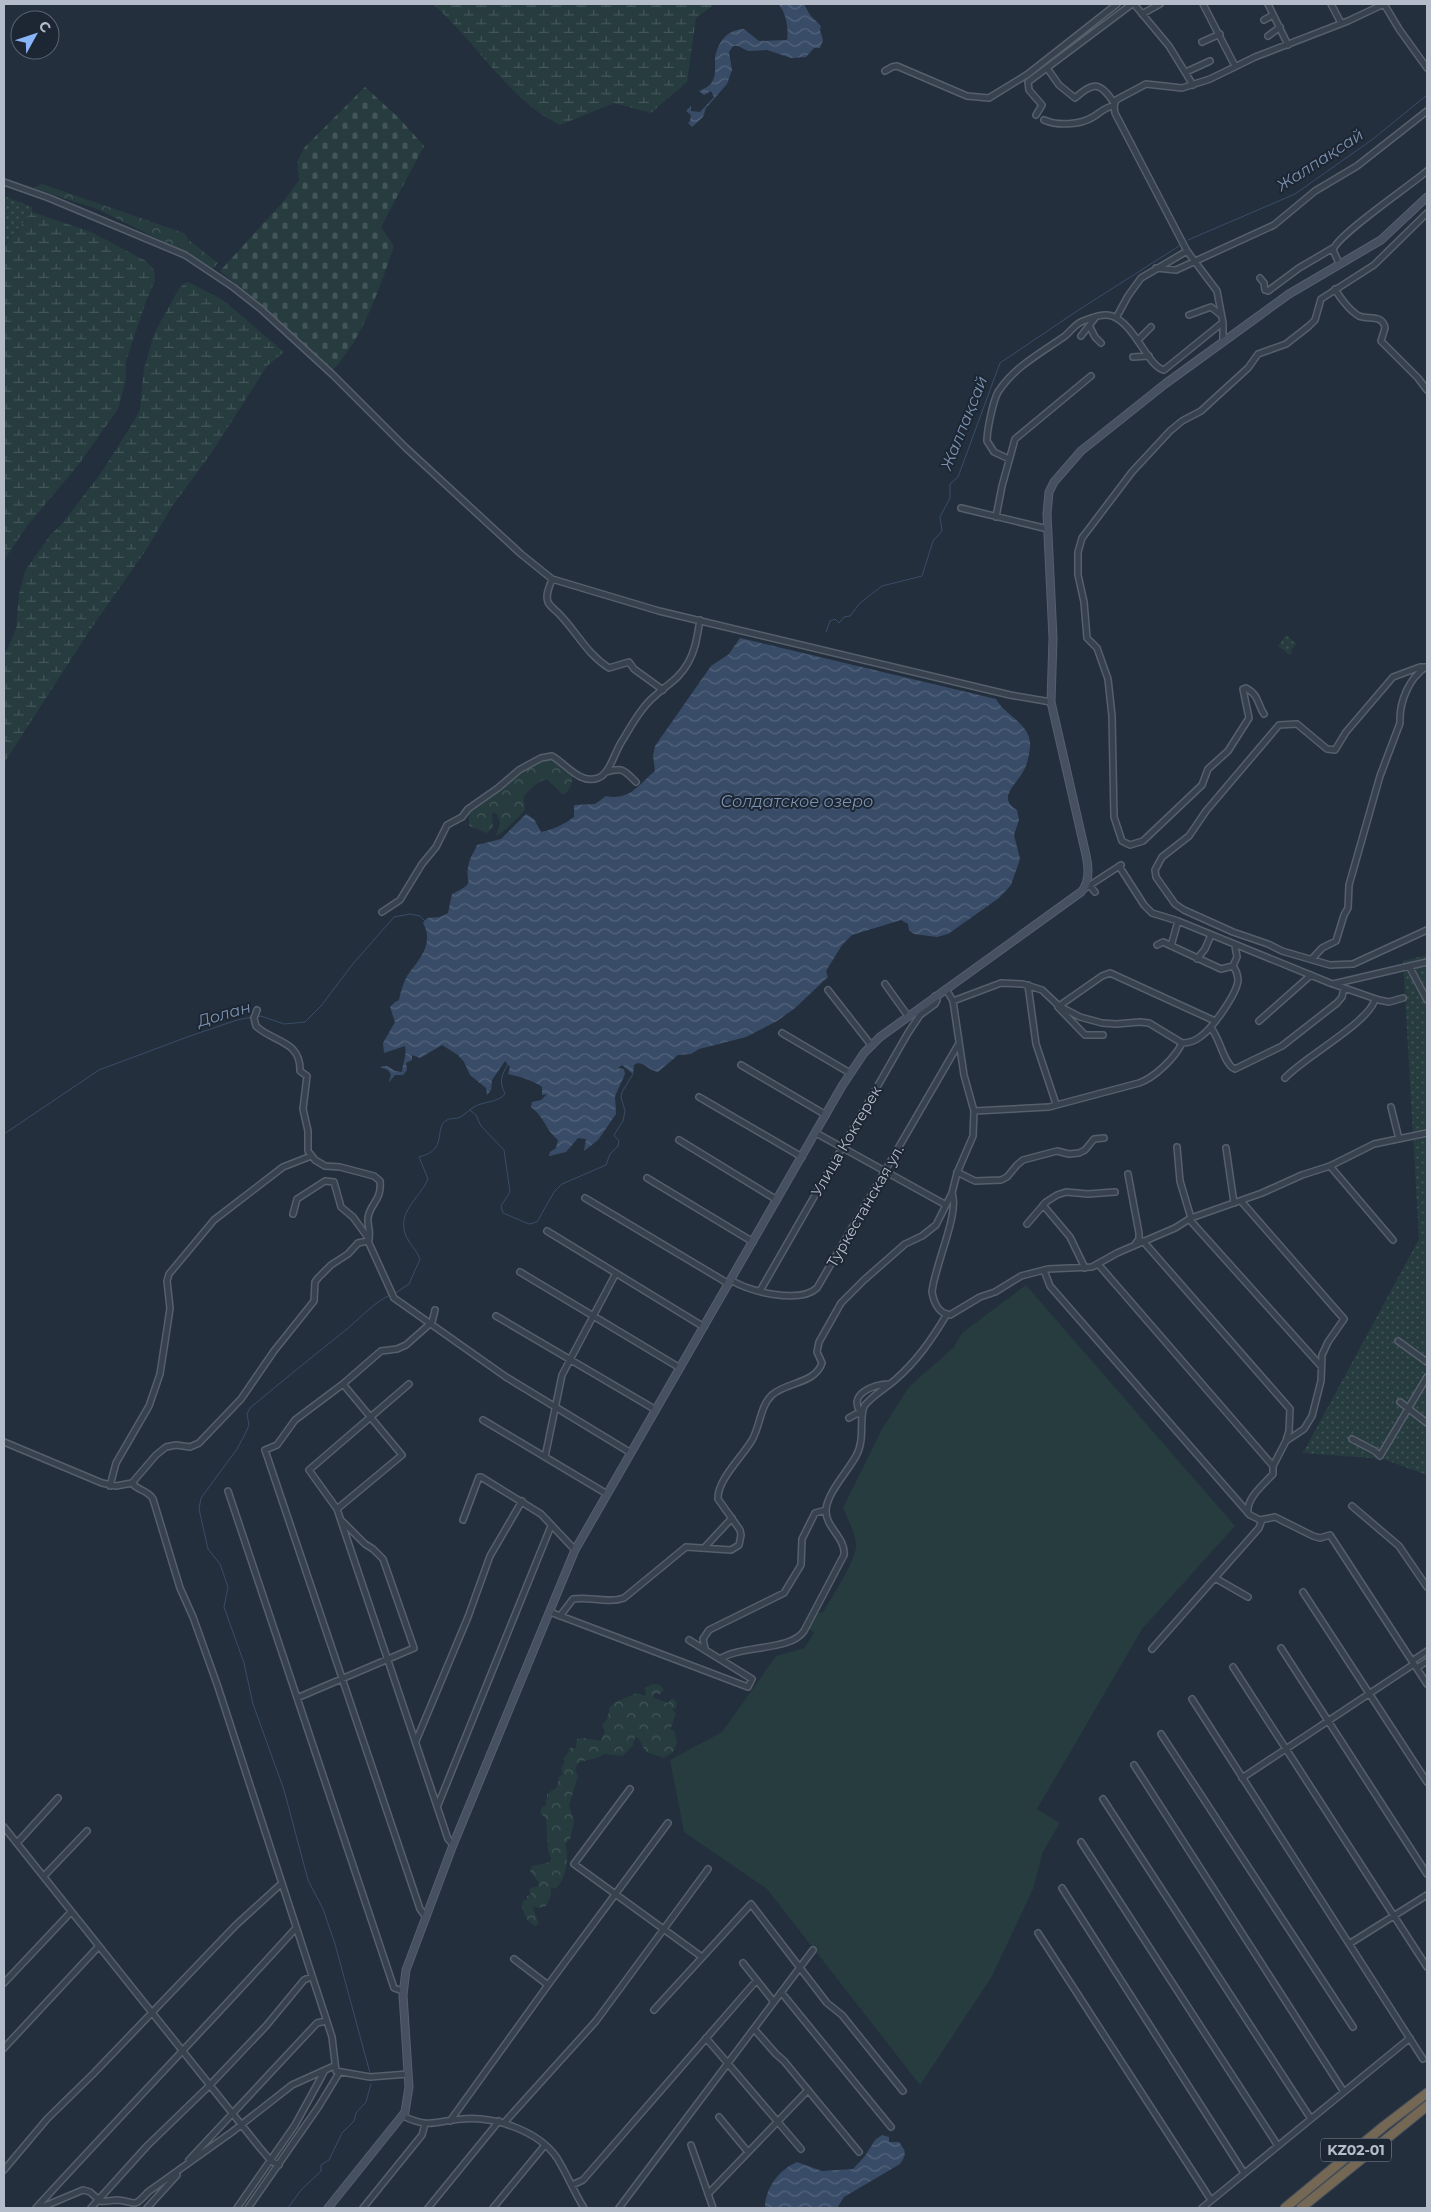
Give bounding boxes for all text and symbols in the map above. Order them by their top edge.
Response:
north arrow [10,10,60,60]
text: С [35,17,55,36]
water label: Жалпақсай [1272,125,1367,196]
water label: Жалпақсай [936,373,991,474]
water label: Солдатское озеро [721,792,873,811]
water label: Долан [193,997,253,1031]
street label: Улица Коктерек [807,1082,886,1200]
street label: Туркестанская ул. [822,1141,908,1271]
road number: KZ02-01 [1321,2138,1391,2162]

